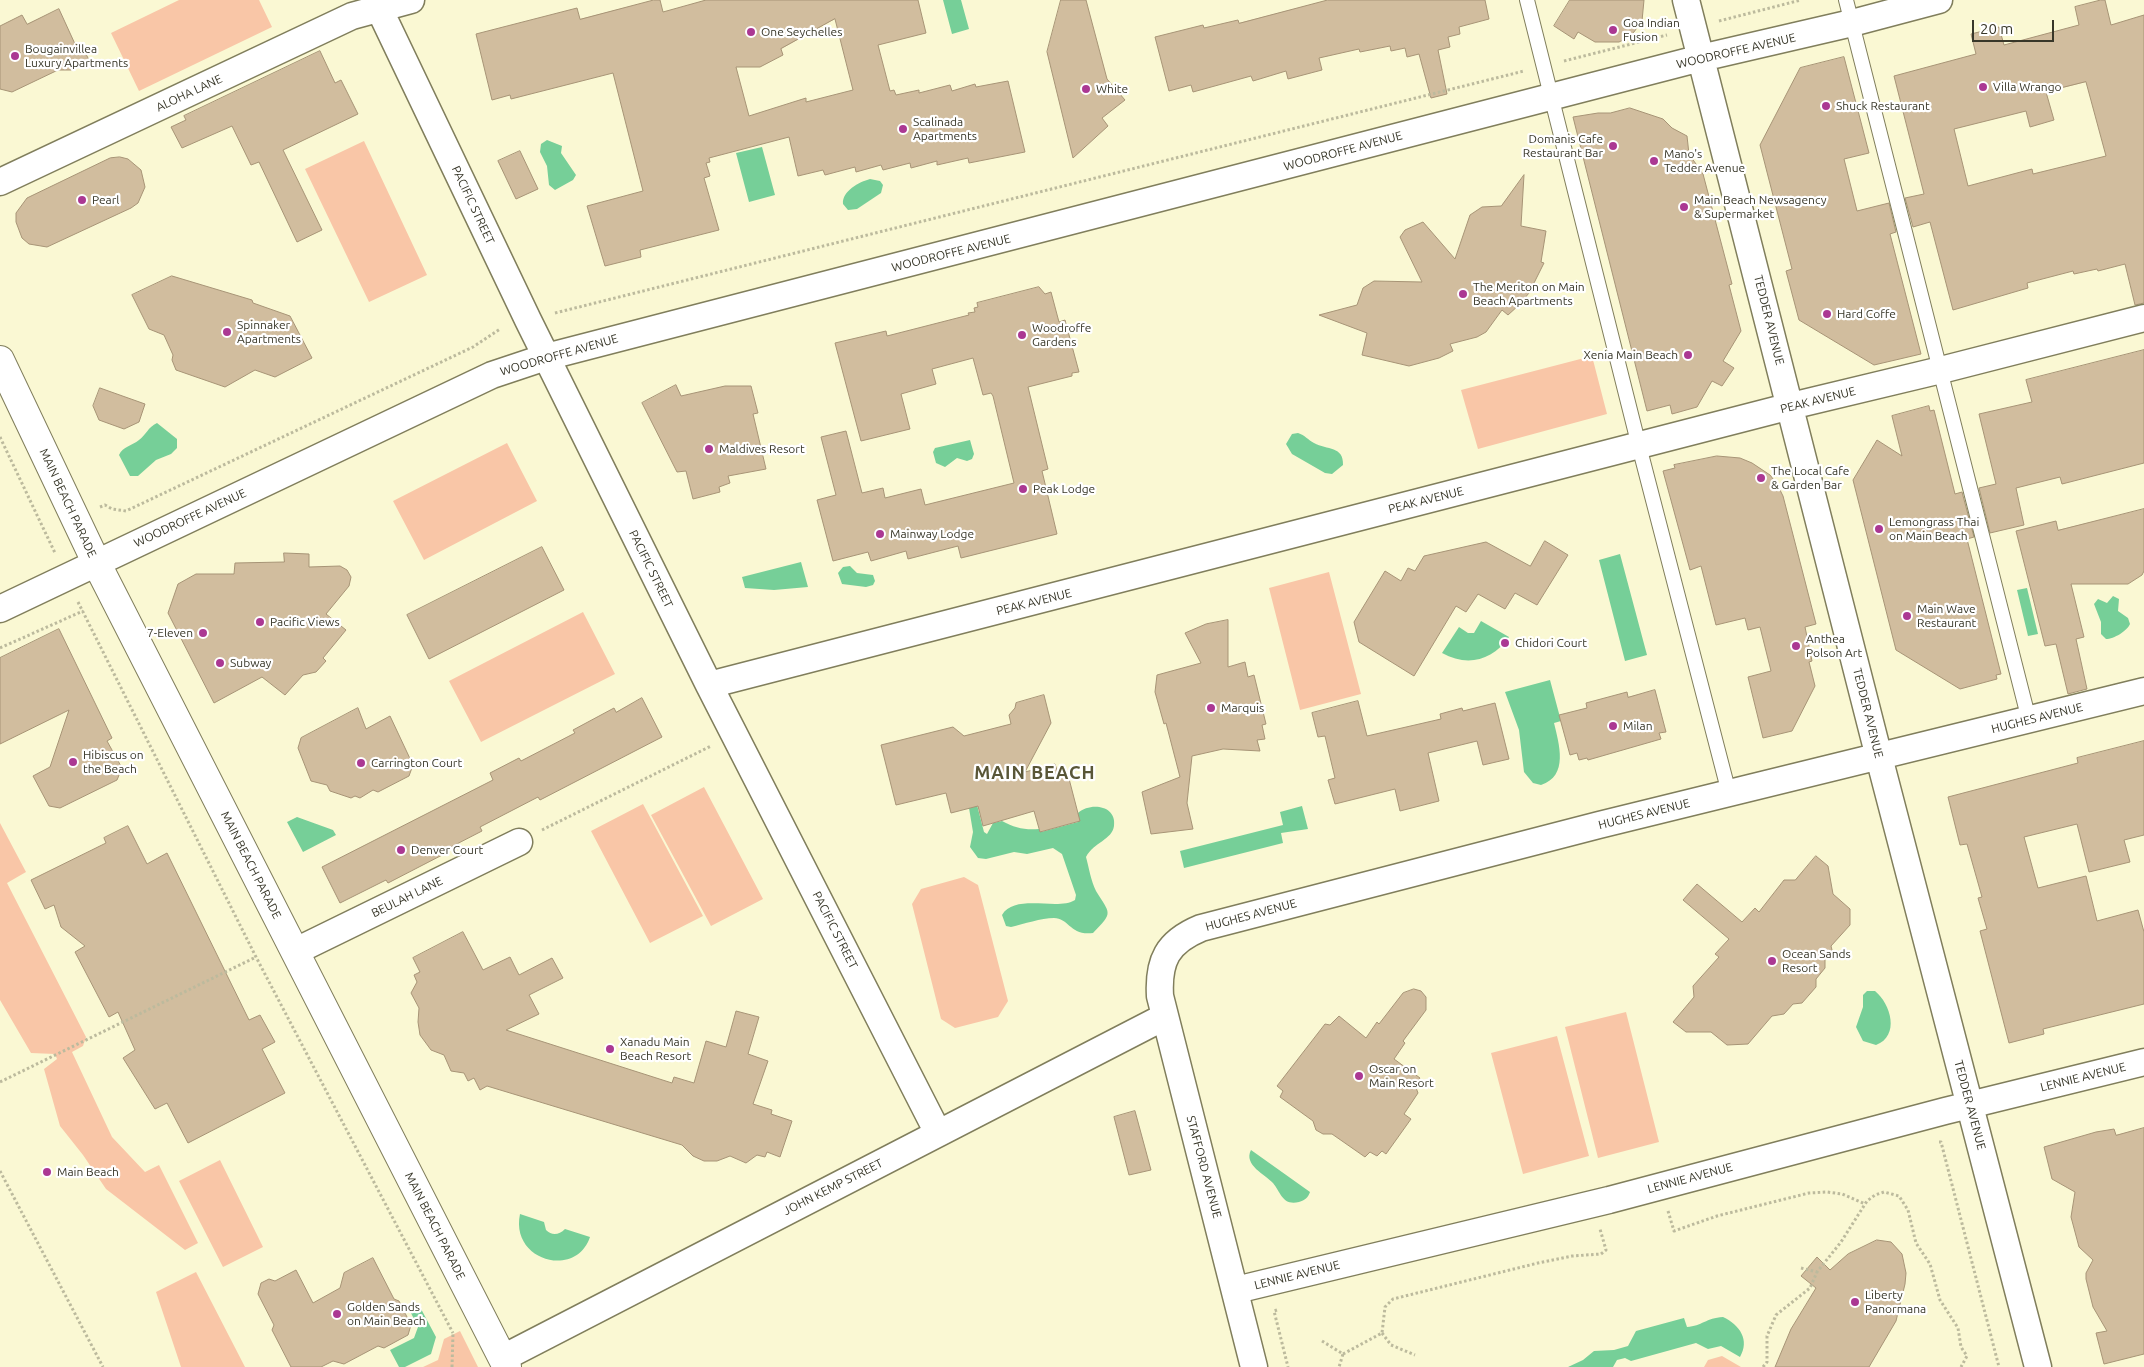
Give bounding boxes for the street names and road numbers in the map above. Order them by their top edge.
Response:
street label: WOODROFFE AVENUE [1675,30,1797,72]
street label: ALOHA LANE [154,71,224,115]
street label: WOODROFFE AVENUE [1282,128,1404,174]
street label: PACIFIC STREET [449,164,497,246]
street label: WOODROFFE AVENUE [890,231,1012,275]
street label: TEDDER AVENUE [1751,273,1787,367]
street label: WOODROFFE AVENUE [498,331,620,379]
street label: PEAK AVENUE [1779,384,1857,416]
street label: MAIN BEACH PARADE [36,446,100,560]
street label: PEAK AVENUE [1387,484,1465,516]
street label: WOODROFFE AVENUE [132,486,248,550]
street label: PACIFIC STREET [626,528,676,610]
street label: PEAK AVENUE [995,586,1073,618]
street label: TEDDER AVENUE [1850,666,1886,760]
street label: HUGHES AVENUE [1990,700,2084,736]
street label: HUGHES AVENUE [1597,796,1691,832]
street label: MAIN BEACH PARADE [218,809,284,921]
street label: BEULAH LANE [369,874,445,920]
street label: PACIFIC STREET [809,889,861,971]
street label: HUGHES AVENUE [1204,896,1298,934]
street label: TEDDER AVENUE [1951,1059,1989,1151]
street label: LENNIE AVENUE [2039,1059,2127,1095]
street label: STAFFORD AVENUE [1183,1114,1225,1220]
street label: JOHN KEMP STREET [781,1156,885,1218]
street label: LENNIE AVENUE [1646,1160,1734,1196]
street label: MAIN BEACH PARADE [402,1170,468,1282]
street label: LENNIE AVENUE [1253,1257,1341,1293]

